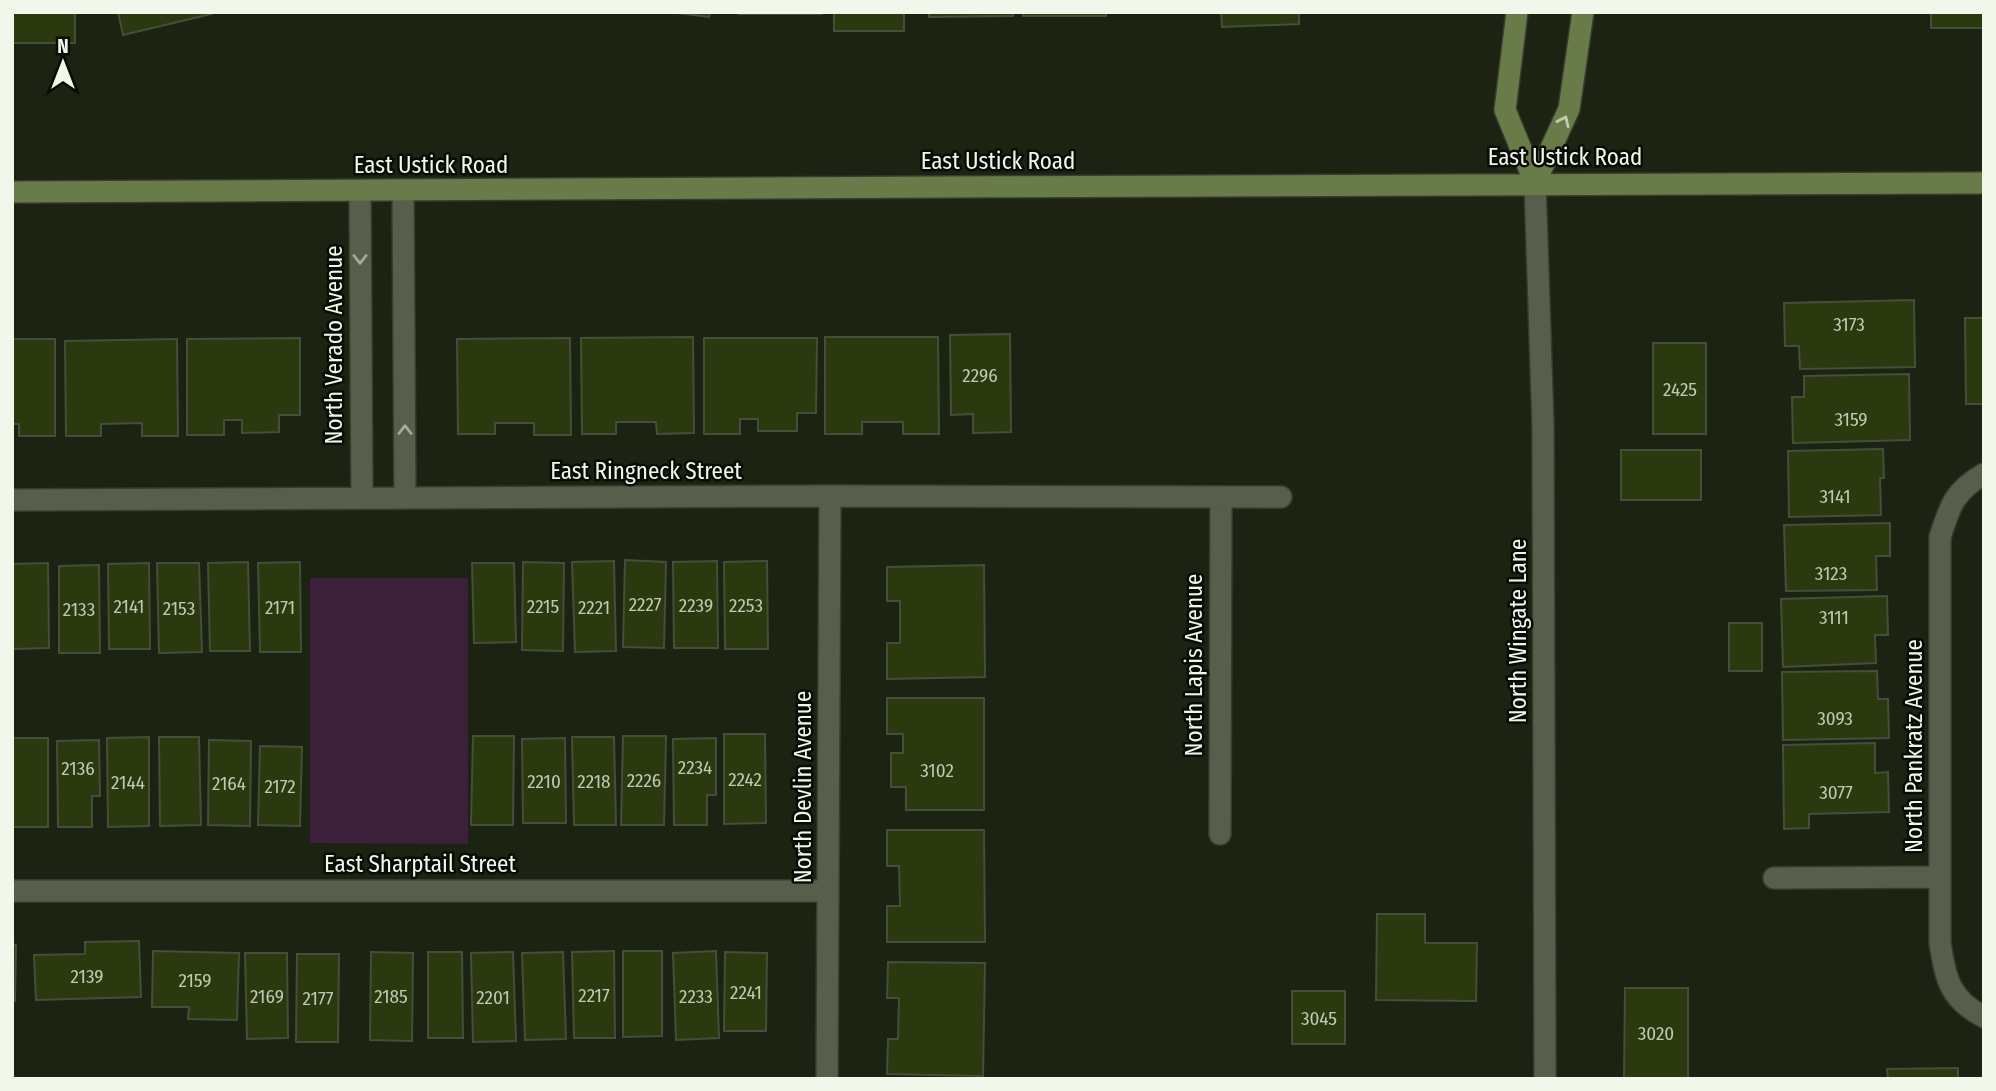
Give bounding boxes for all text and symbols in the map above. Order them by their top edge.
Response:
north arrow [28,28,98,98]
text: N [57,35,69,58]
one-way arrow [1556,115,1570,128]
street label: East Ustick Road [1488,143,1642,171]
street label: East Ustick Road [921,147,1075,175]
street label: East Ustick Road [354,151,508,179]
street label: North Verado Avenue [320,245,348,445]
one-way arrow [352,254,368,265]
house number: 3173 [1833,313,1865,336]
house number: 2296 [962,364,998,387]
house number: 2425 [1663,378,1697,401]
house number: 3159 [1834,408,1868,431]
one-way arrow [397,424,413,435]
street label: East Ringneck Street [550,457,742,485]
house number: 3141 [1819,485,1851,508]
street label: North Wingate Lane [1504,539,1532,723]
house number: 3123 [1815,562,1847,585]
street label: North Lapis Avenue [1180,574,1208,756]
house number: 2227 [629,593,662,616]
house number: 2239 [679,594,713,617]
house number: 2253 [729,594,763,617]
house number: 2141 [114,595,144,618]
house number: 2215 [527,595,559,618]
house number: 2171 [265,596,295,619]
house number: 2221 [578,596,610,619]
house number: 2153 [163,597,195,620]
house number: 2133 [63,598,95,621]
house number: 3111 [1819,606,1849,629]
street label: North Pankratz Avenue [1900,639,1928,853]
street label: North Devlin Avenue [789,691,817,883]
house number: 3093 [1817,707,1853,730]
house number: 2234 [678,756,712,779]
house number: 2136 [61,757,95,780]
house number: 3102 [920,759,954,782]
house number: 2242 [728,768,762,791]
house number: 2226 [627,769,661,792]
house number: 2210 [527,770,561,793]
house number: 2218 [577,770,611,793]
house number: 2144 [111,771,145,794]
house number: 2164 [212,772,246,795]
house number: 2172 [264,775,296,798]
house number: 3077 [1819,781,1853,804]
street label: East Sharptail Street [324,850,516,878]
house number: 2139 [71,965,103,988]
house number: 2159 [178,969,212,992]
house number: 2241 [730,981,762,1004]
house number: 2217 [578,984,610,1007]
house number: 2169 [250,985,284,1008]
house number: 2185 [374,985,408,1008]
house number: 2233 [679,985,713,1008]
house number: 2201 [476,986,510,1009]
house number: 2177 [303,987,334,1010]
house number: 3045 [1301,1007,1337,1030]
house number: 3020 [1638,1022,1674,1045]

